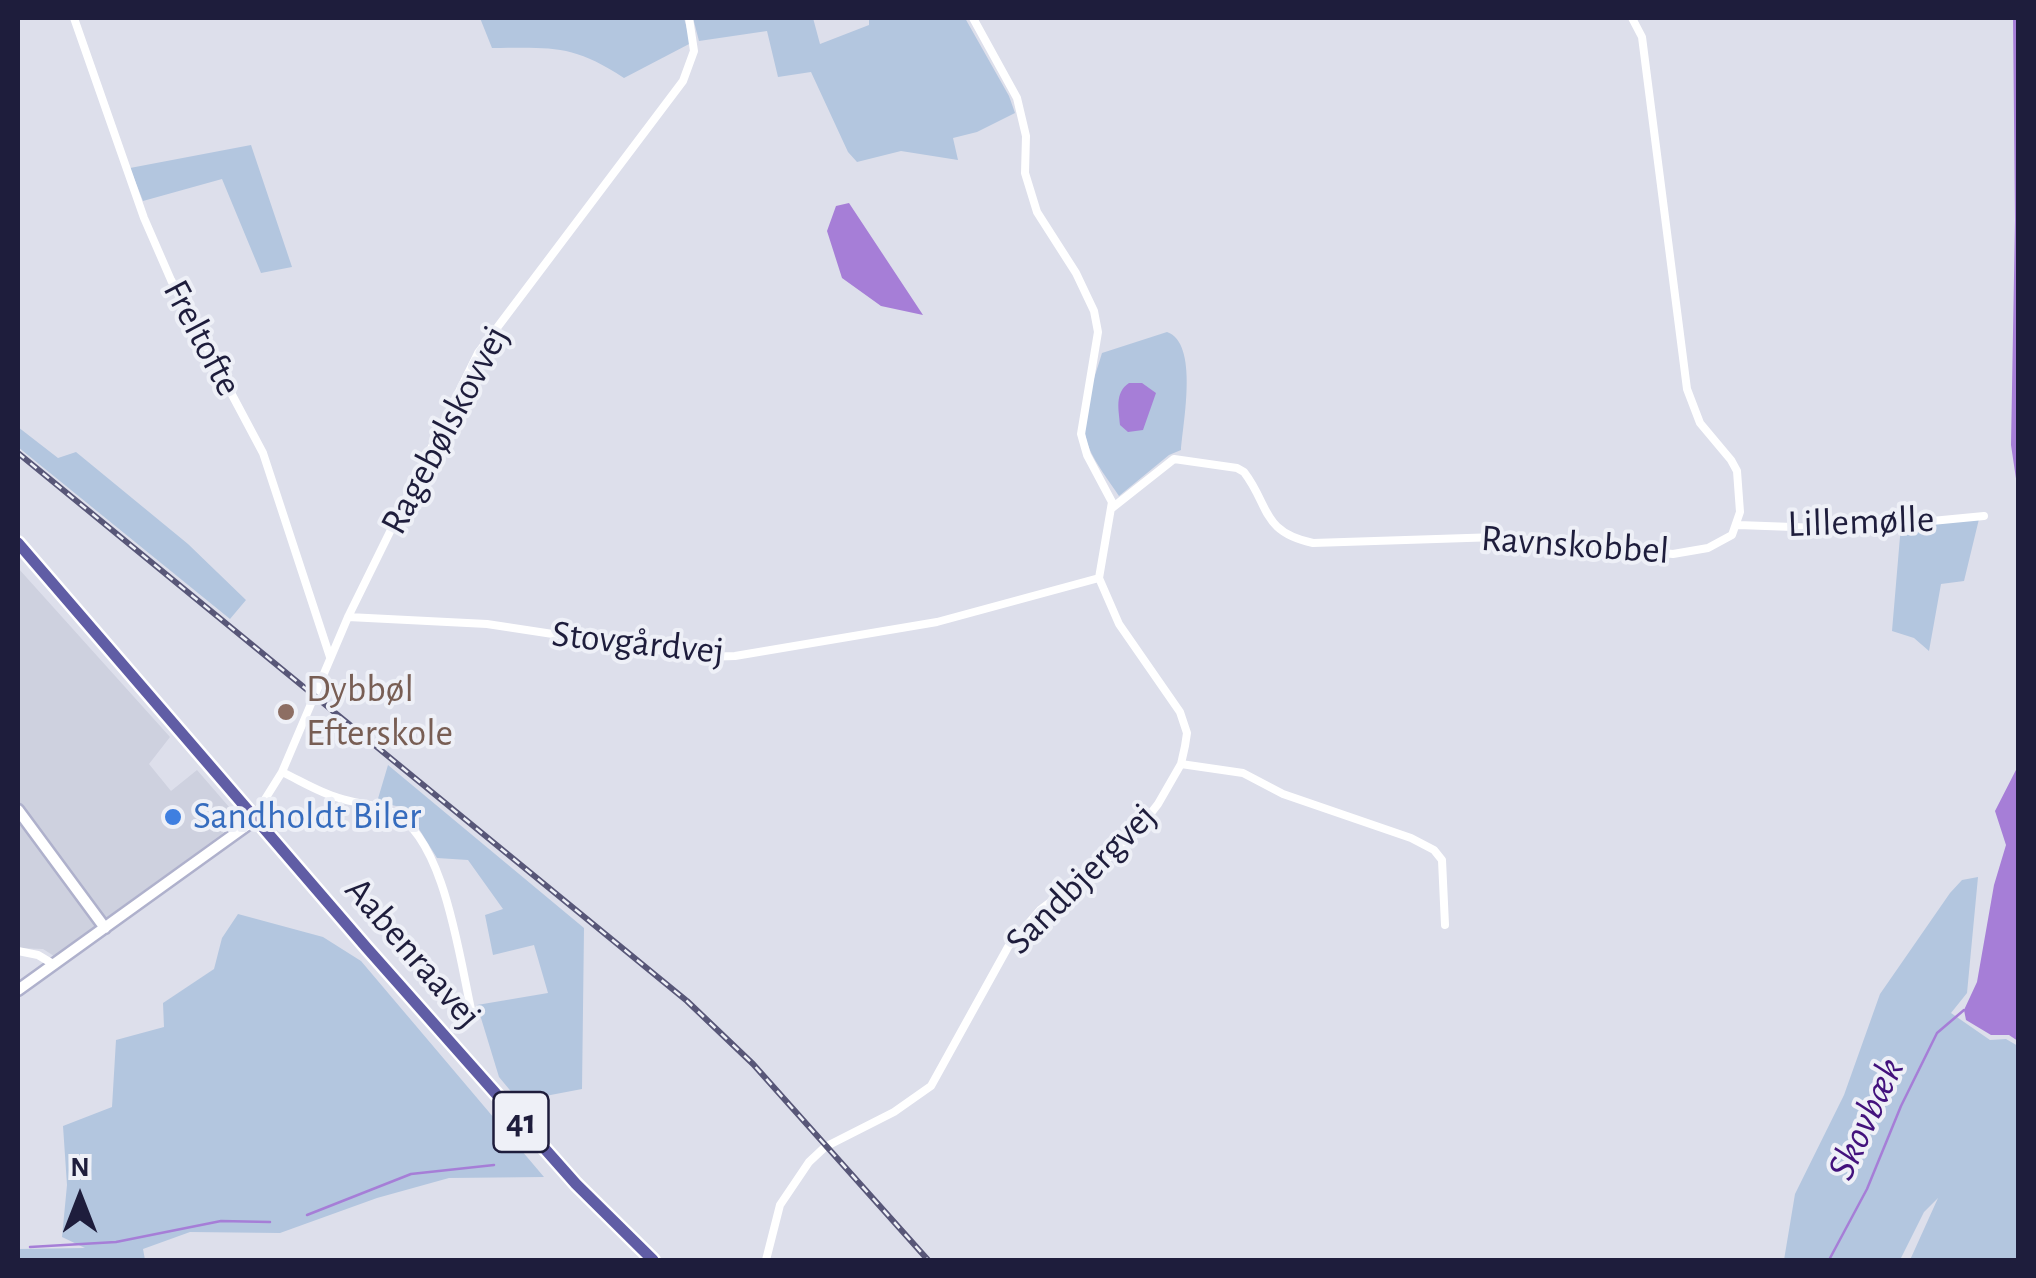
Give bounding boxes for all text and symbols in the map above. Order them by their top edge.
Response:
street label: Freltofte [153,272,251,404]
street label: Ragebølskovvej [371,318,519,542]
street label: Lillemølle [1787,497,1935,547]
street label: Ravnskobbel [1479,516,1671,574]
street label: Stovgårdvej [550,611,726,675]
place label: Dybbøl Efterskole [306,667,453,756]
marker: Dybbøl Efterskole [275,701,297,723]
place label: Sandholdt Biler [193,794,421,840]
street label: Sandbjergvej [996,794,1166,964]
marker: Sandholdt Biler [162,806,184,828]
street label: Aabenraavej [335,868,491,1038]
water label: Skovbæk [1817,1051,1915,1187]
road number: 41 [494,1092,548,1152]
north arrow [30,1148,130,1248]
text: N [70,1154,90,1182]

